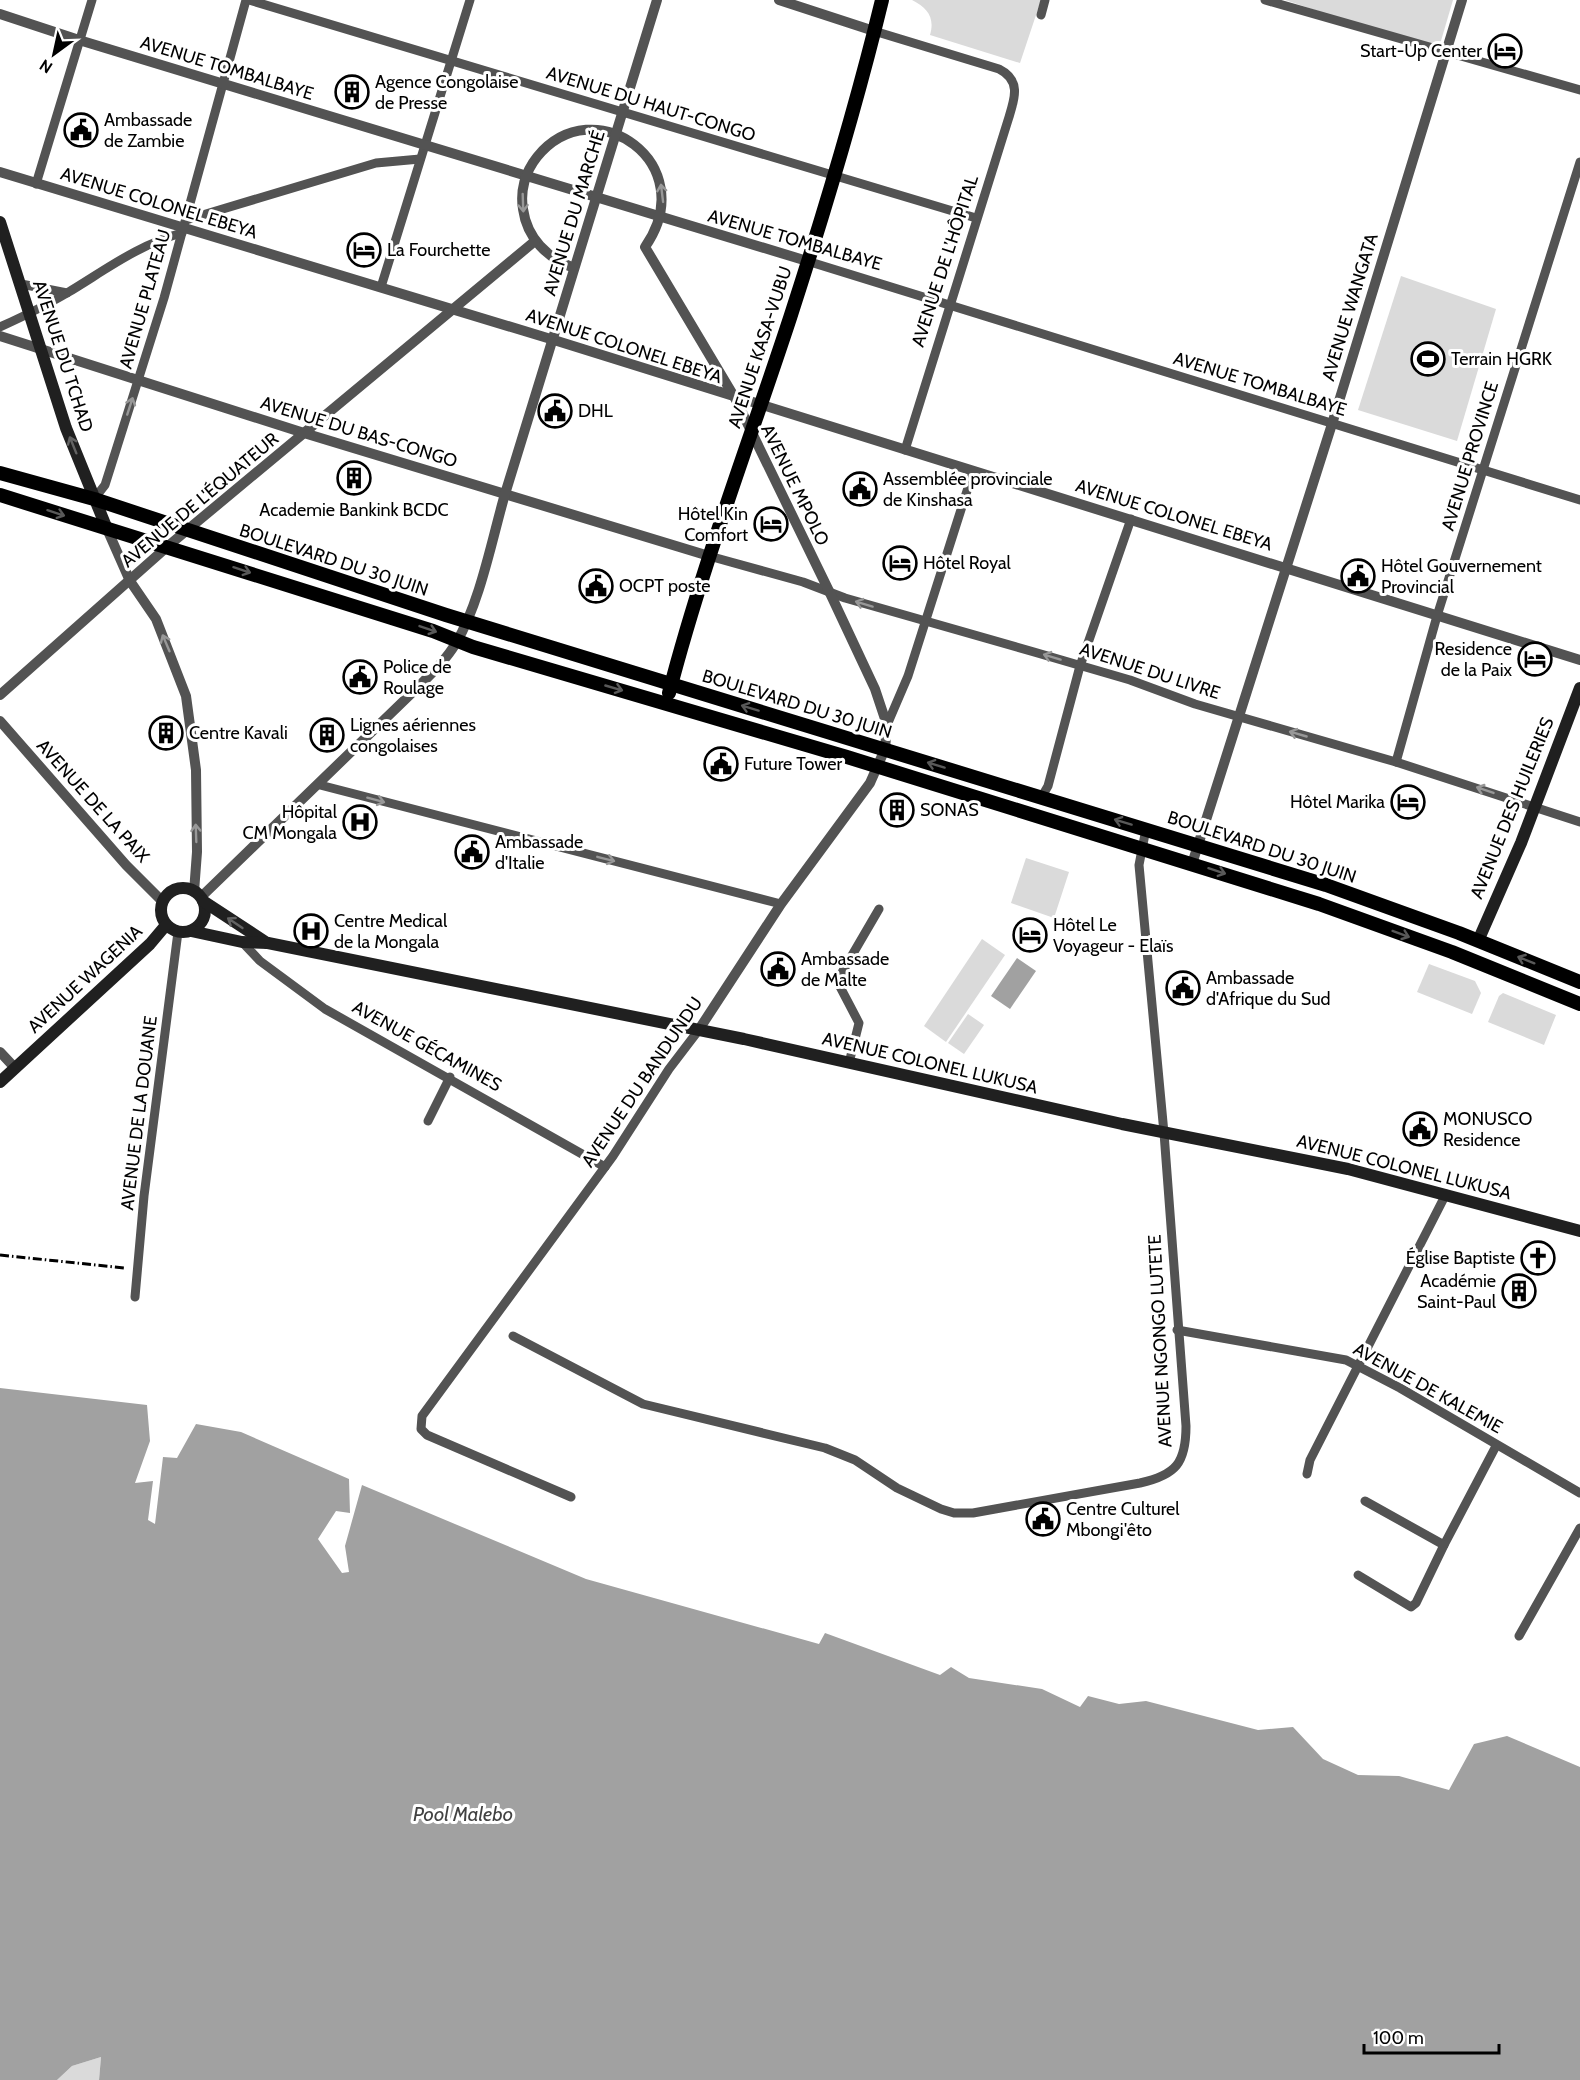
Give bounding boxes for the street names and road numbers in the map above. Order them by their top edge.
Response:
street label: AVENUE TOMBALBAYE [138,31,316,105]
street label: AVENUE DU HAUT-CONGO [544,62,758,146]
street label: AVENUE DU MARCHÉ [538,128,610,298]
street label: AVENUE COLONEL EBEYA [58,163,260,243]
street label: AVENUE DE L’HÔPITAL [907,172,983,350]
street label: AVENUE TOMBALBAYE [705,205,885,275]
street label: AVENUE PLATEAU [115,227,175,371]
street label: AVENUE WANGATA [1317,231,1383,383]
street label: AVENUE KASA-VUBU [723,263,797,431]
street label: AVENUE DU TCHAD [28,277,98,435]
street label: AVENUE COLONEL EBEYA [523,304,725,388]
street label: AVENUE TOMBALBAYE [1171,347,1349,421]
street label: AVENUE PROVINCE [1437,379,1503,533]
street label: AVENUE DU BAS-CONGO [258,392,460,472]
street label: AVENUE MPOLO [756,421,834,549]
street label: AVENUE DE L'ÉQUATEUR [117,428,283,572]
street label: AVENUE COLONEL EBEYA [1073,475,1275,555]
street label: BOULEVARD DU 30 JUIN [237,519,431,601]
street label: AVENUE DU LIVRE [1077,638,1223,704]
street label: BOULEVARD DU 30 JUIN [699,665,895,743]
street label: AVENUE DES HUILERIES [1466,714,1558,902]
street label: AVENUE DE LA PAIX [32,735,154,867]
street label: BOULEVARD DU 30 JUIN [1165,806,1359,888]
street label: AVENUE WAGENIA [23,920,147,1038]
street label: AVENUE DU BANDUNDU [577,993,707,1171]
street label: AVENUE GÉCAMINES [349,996,505,1096]
street label: AVENUE DE LA DOUANE [116,1015,162,1211]
street label: AVENUE COLONEL LUKUSA [820,1028,1040,1098]
street label: AVENUE COLONEL LUKUSA [1294,1130,1514,1204]
street label: AVENUE NGONGO LUTETE [1143,1234,1177,1448]
street label: AVENUE DE KALEMIE [1349,1338,1507,1438]

